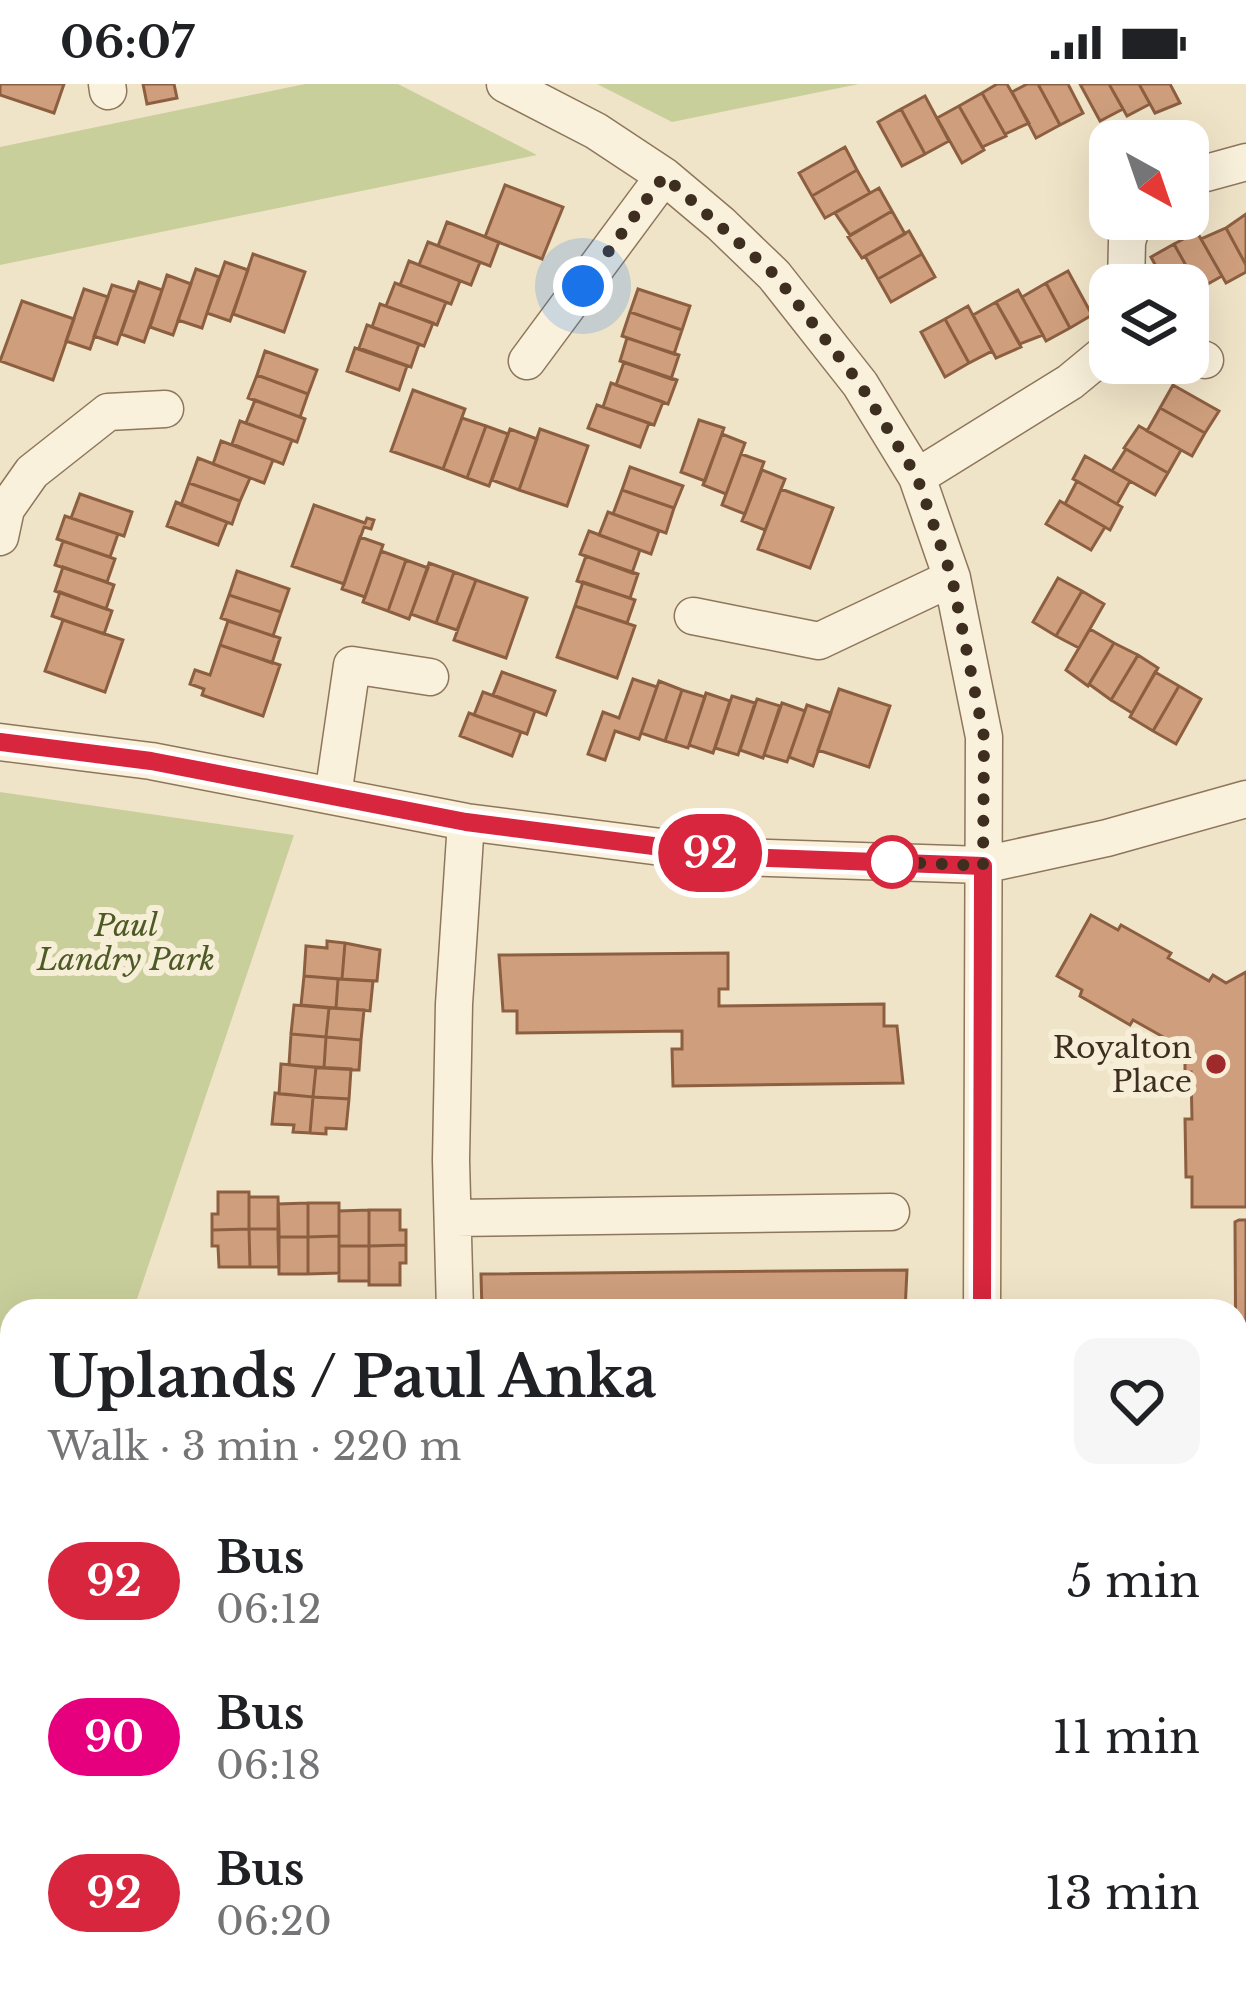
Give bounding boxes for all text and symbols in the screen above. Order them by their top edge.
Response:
text: 06:07 [60,14,194,70]
north arrow [1089,120,1209,240]
map controls [1089,120,1209,384]
your location [553,256,613,316]
button: layers [1089,264,1209,384]
line badge: 92 [656,814,764,892]
text: 92 [682,827,738,879]
unlabelled marker [867,837,917,887]
park label: Paul Landry Park [36,907,215,978]
place label: Royalton Place [1053,1029,1192,1100]
marker: Royalton Place [1203,1051,1229,1077]
button: heart [1074,1338,1200,1464]
text: Uplands / Paul Anka [48,1342,657,1412]
text: Walk · 3 min · 220 m [48,1422,461,1471]
text: Bus [216,1529,304,1585]
text: 5 min [1067,1553,1200,1609]
text: 92 [86,1555,142,1607]
text: 06:12 [216,1585,321,1634]
text: Bus [216,1685,304,1741]
text: 11 min [1052,1709,1200,1765]
text: 90 [84,1711,144,1763]
text: 06:18 [216,1741,321,1790]
text: Bus [216,1841,304,1897]
text: 13 min [1045,1865,1200,1921]
text: 92 [86,1867,142,1919]
text: 06:20 [216,1897,332,1946]

